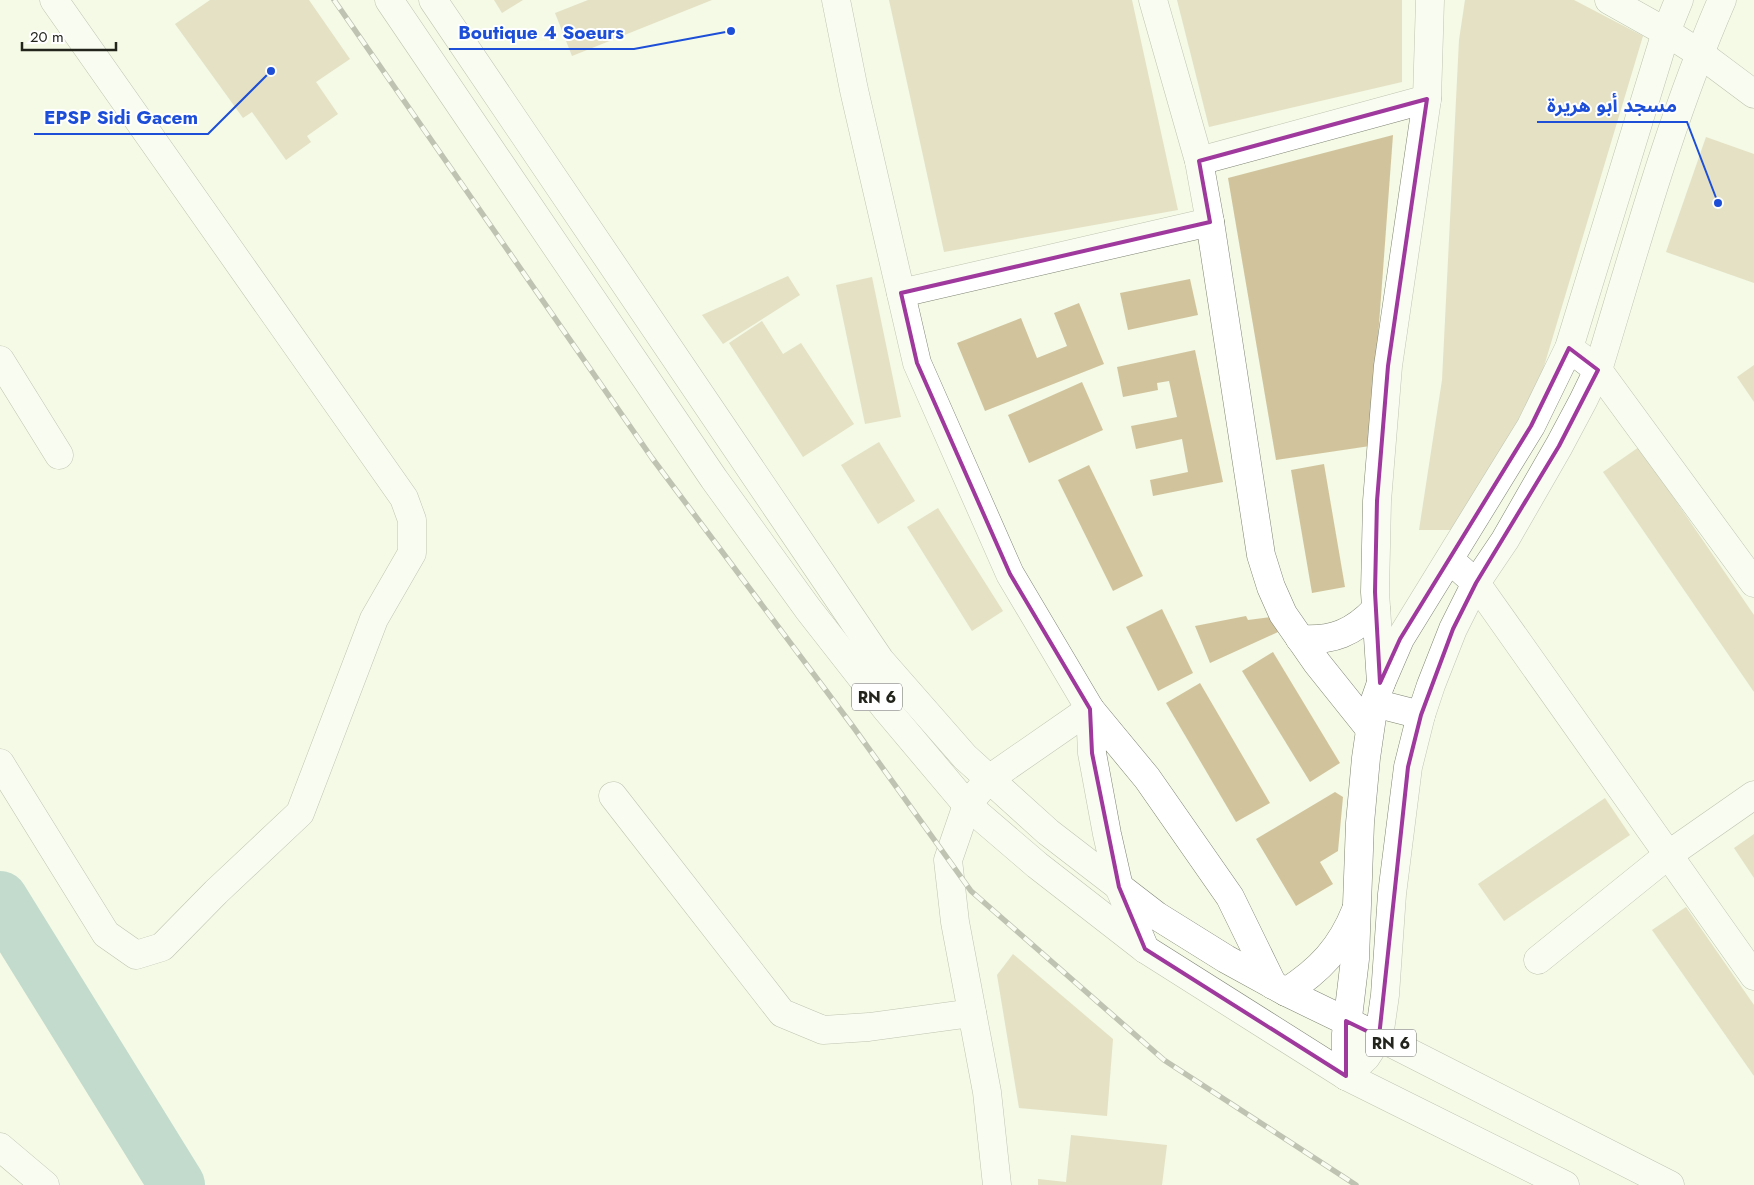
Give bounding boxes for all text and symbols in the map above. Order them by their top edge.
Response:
callout: Boutique 4 Soeurs [449,15,634,49]
text: Boutique 4 Soeurs [458,19,624,46]
scale bar [22,20,116,52]
text: 20 m [30,26,64,48]
callout: مسجد أبو هريرة [1537,88,1687,122]
text: مسجد أبو هريرة [1547,92,1677,119]
callout: EPSP Sidi Gacem [34,100,208,134]
text: EPSP Sidi Gacem [44,104,198,131]
road number: RN 6 [852,684,902,710]
road number: RN 6 [1366,1030,1416,1056]

